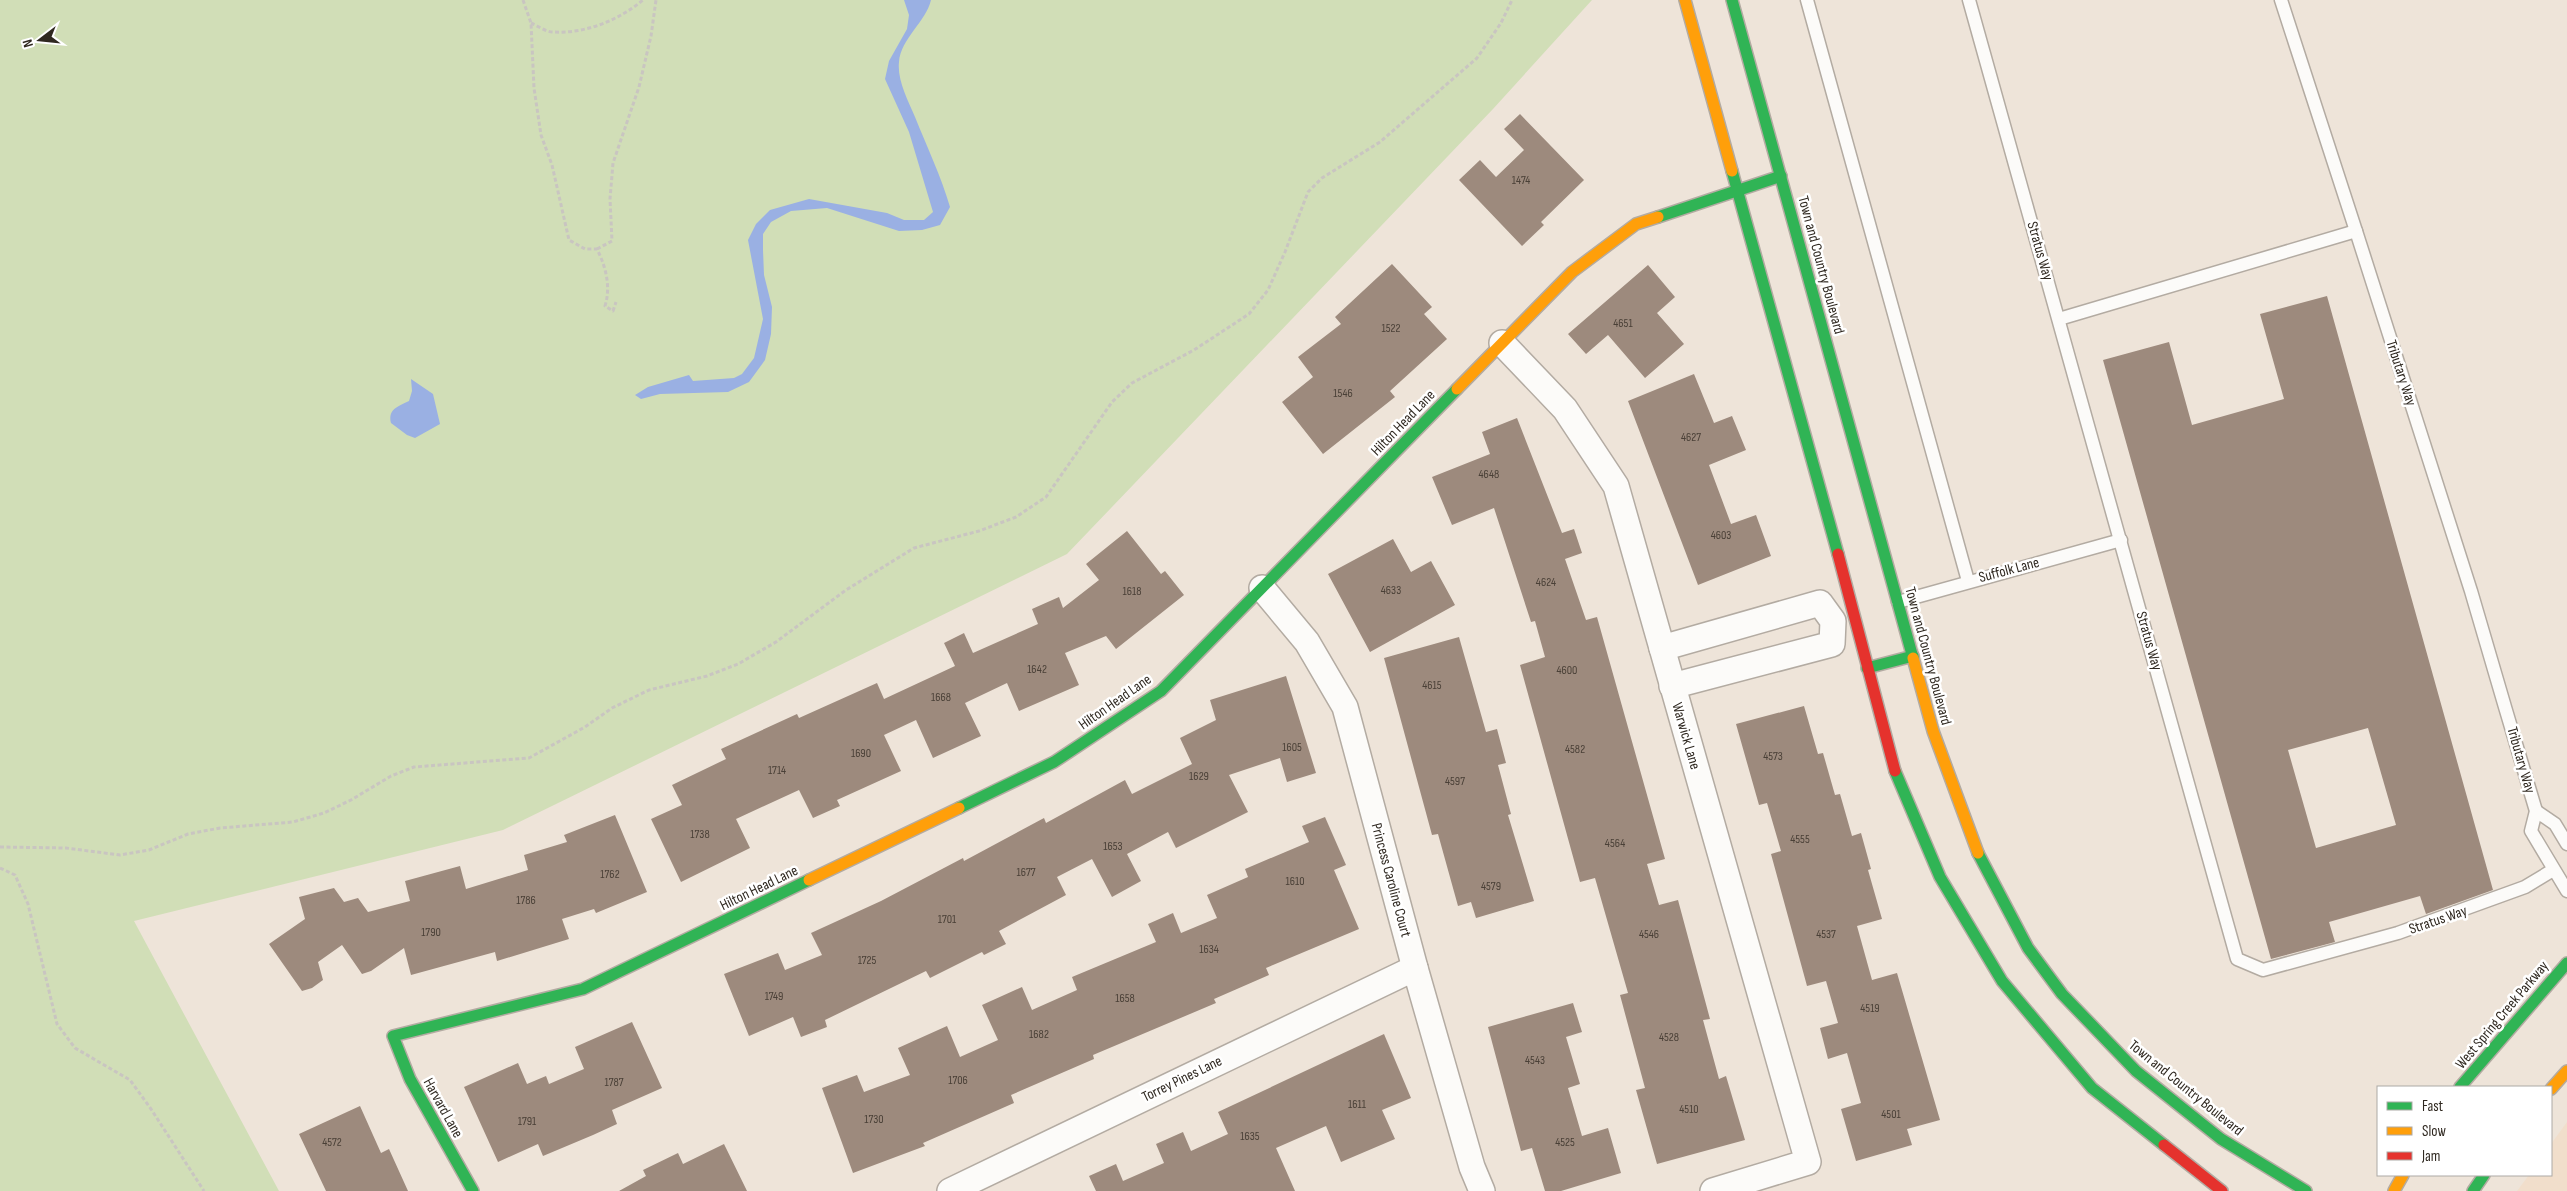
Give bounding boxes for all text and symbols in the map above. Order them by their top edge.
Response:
north arrow [15,15,65,65]
text: N [19,38,37,49]
house number: 1474 [1512,173,1530,188]
street label: Town and Country Boulevard [1793,194,1849,336]
street label: Stratus Way [2023,219,2057,283]
house number: 4651 [1613,316,1633,331]
house number: 1522 [1382,321,1401,336]
street label: Tributary Way [2381,338,2421,409]
house number: 1546 [1333,386,1353,401]
street label: Hilton Head Lane [1367,386,1439,460]
house number: 4627 [1681,430,1701,445]
house number: 4648 [1479,467,1499,482]
house number: 4603 [1711,528,1731,543]
street label: Suffolk Lane [1977,553,2041,587]
house number: 4624 [1536,575,1556,590]
house number: 4633 [1381,583,1401,598]
house number: 1618 [1123,584,1141,599]
street label: Town and Country Boulevard [1900,585,1956,727]
street label: Stratus Way [2132,609,2166,673]
house number: 1642 [1027,662,1047,677]
house number: 4600 [1557,663,1577,678]
street label: Hilton Head Lane [1075,670,1155,734]
house number: 4615 [1422,678,1442,693]
house number: 1668 [931,690,951,705]
street label: Warwick Lane [1667,700,1705,772]
street label: Tributary Way [2502,725,2540,796]
house number: 1605 [1282,740,1302,755]
house number: 4582 [1565,742,1585,757]
house number: 1690 [851,746,871,761]
house number: 4573 [1763,749,1783,764]
house number: 1714 [768,763,786,778]
house number: 1629 [1189,769,1209,784]
house number: 4597 [1445,774,1465,789]
street label: Princess Caroline Court [1367,821,1415,940]
house number: 1738 [690,827,710,842]
house number: 4555 [1790,832,1810,847]
house number: 4564 [1605,836,1625,851]
house number: 1653 [1103,839,1123,854]
street label: Hilton Head Lane [717,861,801,915]
house number: 1677 [1016,865,1036,880]
house number: 1762 [600,867,620,882]
house number: 1610 [1285,874,1305,889]
house number: 4579 [1481,879,1501,894]
house number: 1786 [516,893,536,908]
street label: Stratus Way [2406,901,2470,939]
house number: 1701 [938,912,957,927]
house number: 1790 [421,925,441,940]
house number: 4546 [1639,927,1659,942]
house number: 4537 [1816,927,1836,942]
house number: 1634 [1199,942,1219,957]
house number: 1725 [858,953,877,968]
street label: West Spring Creek Parkway [2451,957,2553,1073]
house number: 1749 [765,989,783,1004]
house number: 1658 [1115,991,1135,1006]
house number: 4519 [1860,1001,1880,1016]
house number: 1682 [1029,1027,1049,1042]
house number: 4528 [1659,1030,1679,1045]
street label: Town and Country Boulevard [2125,1036,2247,1140]
street label: Torrey Pines Lane [1139,1051,1225,1107]
house number: 4543 [1525,1053,1545,1068]
house number: 1706 [948,1073,968,1088]
street label: Harvard Lane [419,1075,467,1141]
house number: 1787 [605,1075,624,1090]
legend [2377,1086,2552,1176]
house number: 1611 [1348,1097,1367,1112]
text: Fast [2422,1097,2444,1116]
house number: 4510 [1679,1102,1699,1117]
house number: 4501 [1881,1107,1902,1122]
house number: 1730 [864,1112,884,1127]
house number: 1791 [518,1114,537,1129]
text: Slow [2422,1122,2446,1141]
house number: 1635 [1240,1129,1260,1144]
house number: 4572 [322,1135,342,1150]
house number: 4525 [1555,1135,1575,1150]
text: Jam [2421,1147,2440,1166]

